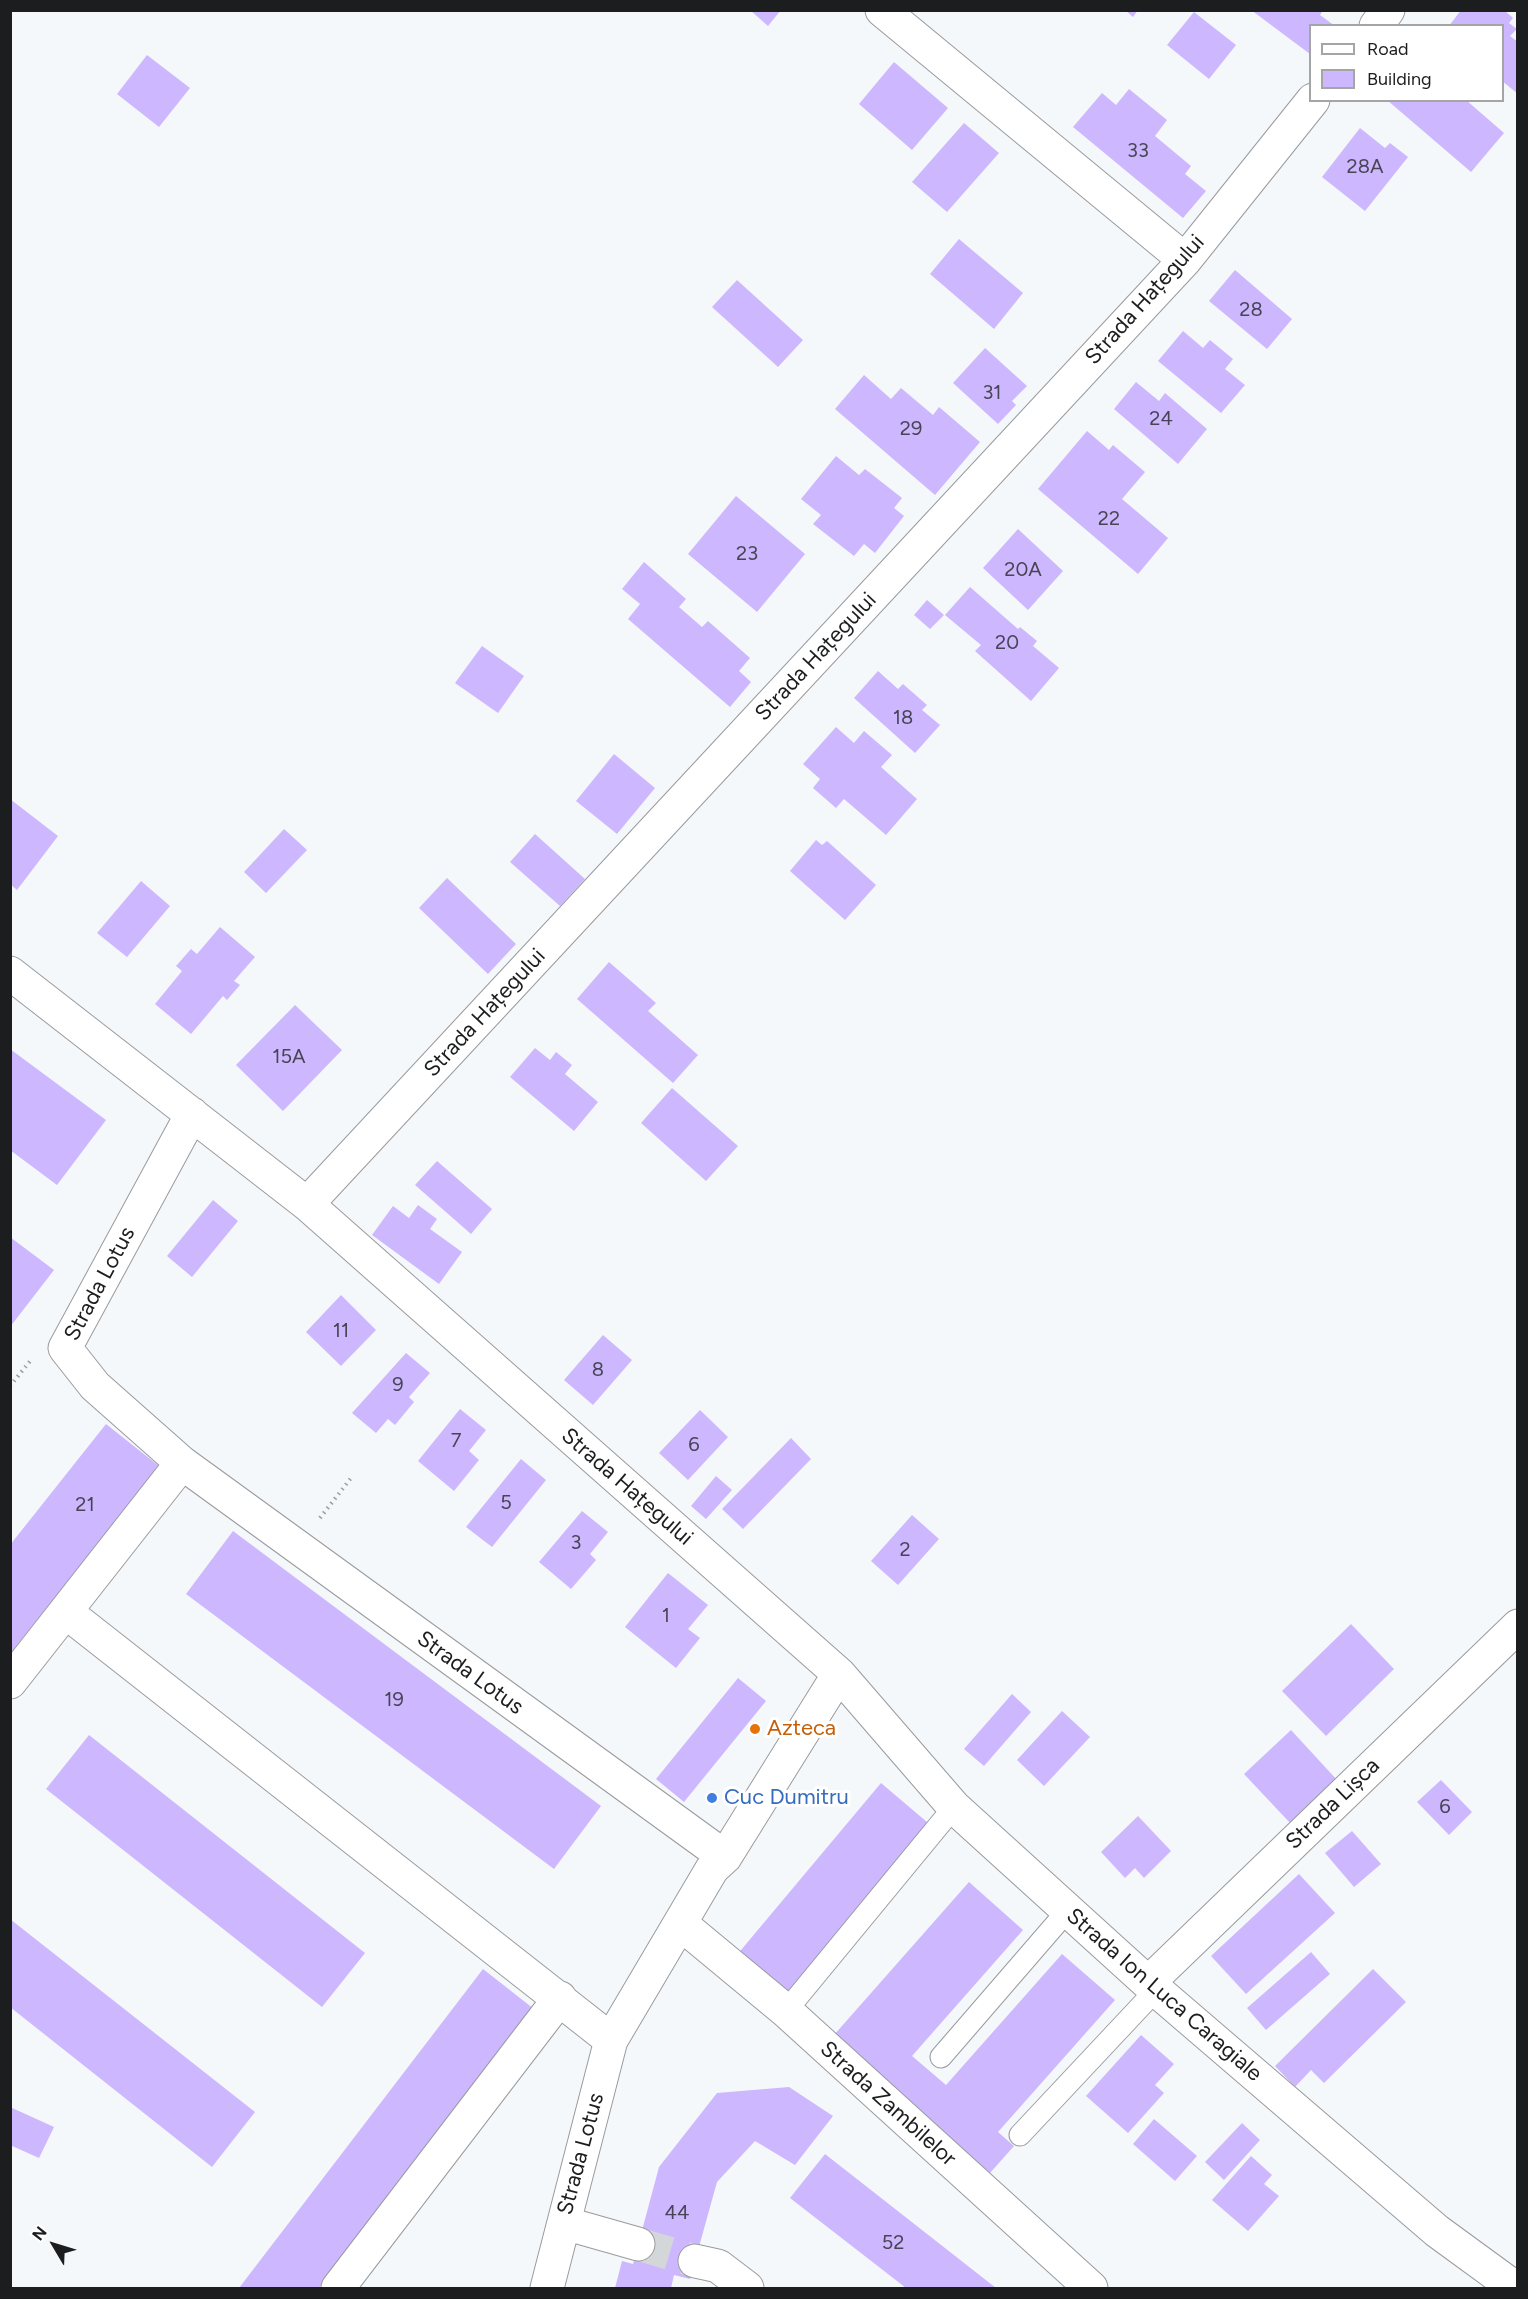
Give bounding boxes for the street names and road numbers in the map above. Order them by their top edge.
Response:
street label: Strada Hațegului [1080,230,1210,370]
street label: Strada Hațegului [750,587,882,727]
street label: Strada Hațegului [419,943,551,1083]
street label: Strada Lotus [59,1223,141,1345]
street label: Strada Hațegului [556,1423,698,1551]
street label: Strada Lotus [412,1626,528,1720]
street label: Strada Lișca [1281,1753,1385,1855]
street label: Strada Ion Luca Caragiale [1061,1903,1267,2087]
street label: Strada Zambilelor [815,2036,961,2172]
street label: Strada Lotus [552,2090,610,2218]

